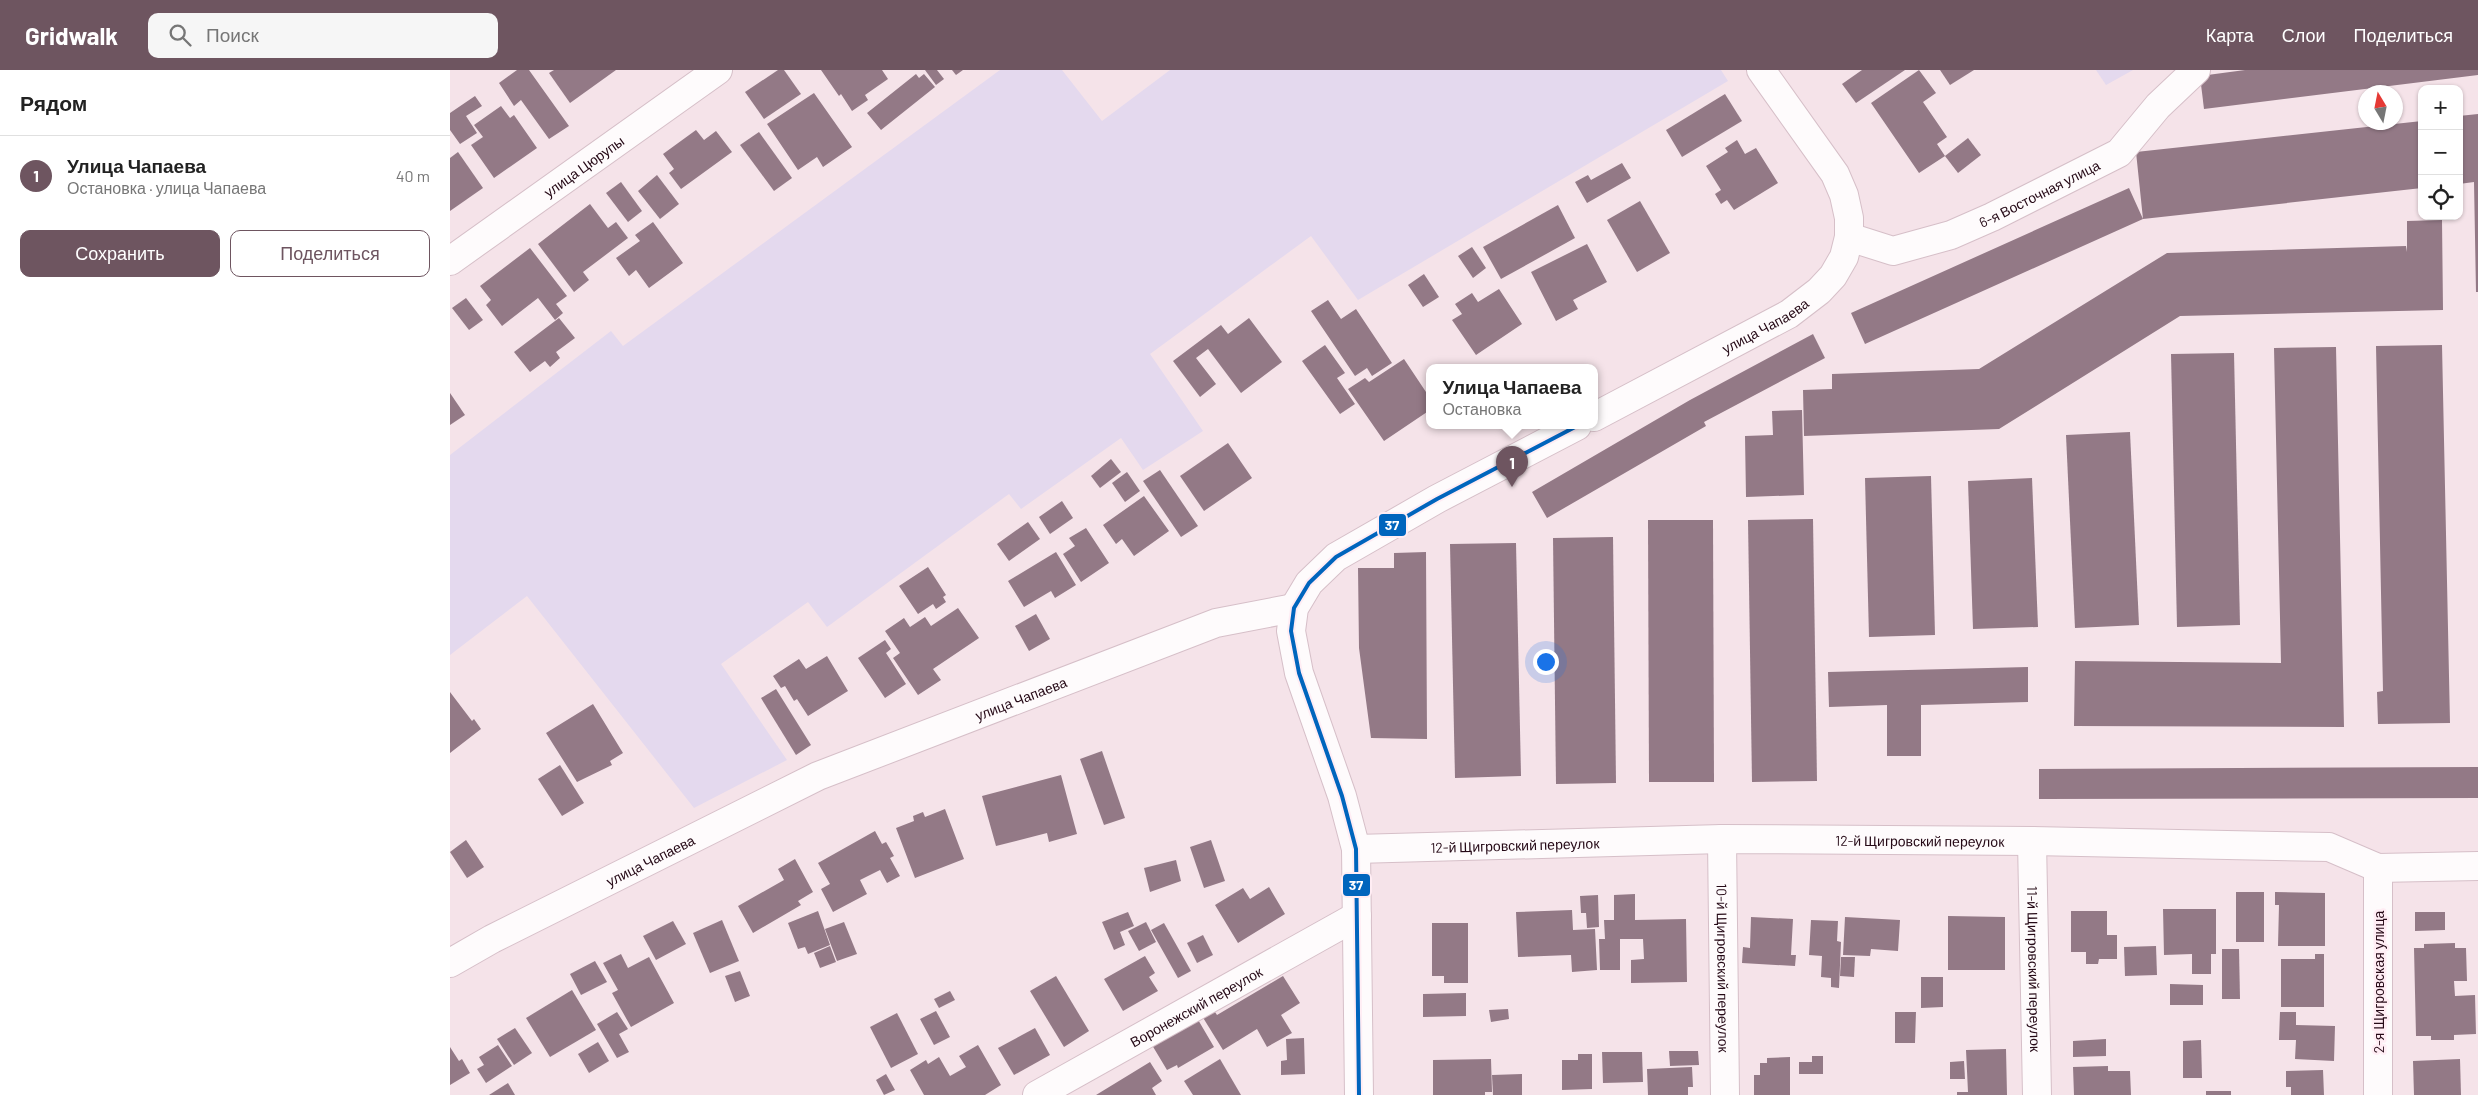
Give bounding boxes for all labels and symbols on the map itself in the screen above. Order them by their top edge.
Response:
north arrow [2358,85,2403,130]
street label: улица Цюрупы [540,131,627,200]
street label: 6-я Восточная улица [1976,156,2103,230]
street label: улица Чапаева [1719,294,1812,357]
pin: 1 [1496,446,1528,487]
line badge: 37 [1378,513,1407,537]
text: 37 [1385,516,1399,533]
your location [1533,649,1559,675]
street label: улица Чапаева [972,673,1069,723]
street label: улица Чапаева [603,831,697,889]
street label: 12-й Щигровский переулок [1835,831,2005,849]
street label: 12-й Щигровский переулок [1430,834,1600,855]
line badge: 37 [1342,873,1371,897]
text: 37 [1349,876,1363,893]
street label: 10-й Щигровский переулок [1714,883,1733,1054]
street label: 11-й Щигровский переулок [2024,886,2045,1053]
street label: 2-я Щигровская улица [2370,911,2387,1053]
street label: Воронежский переулок [1127,962,1266,1050]

